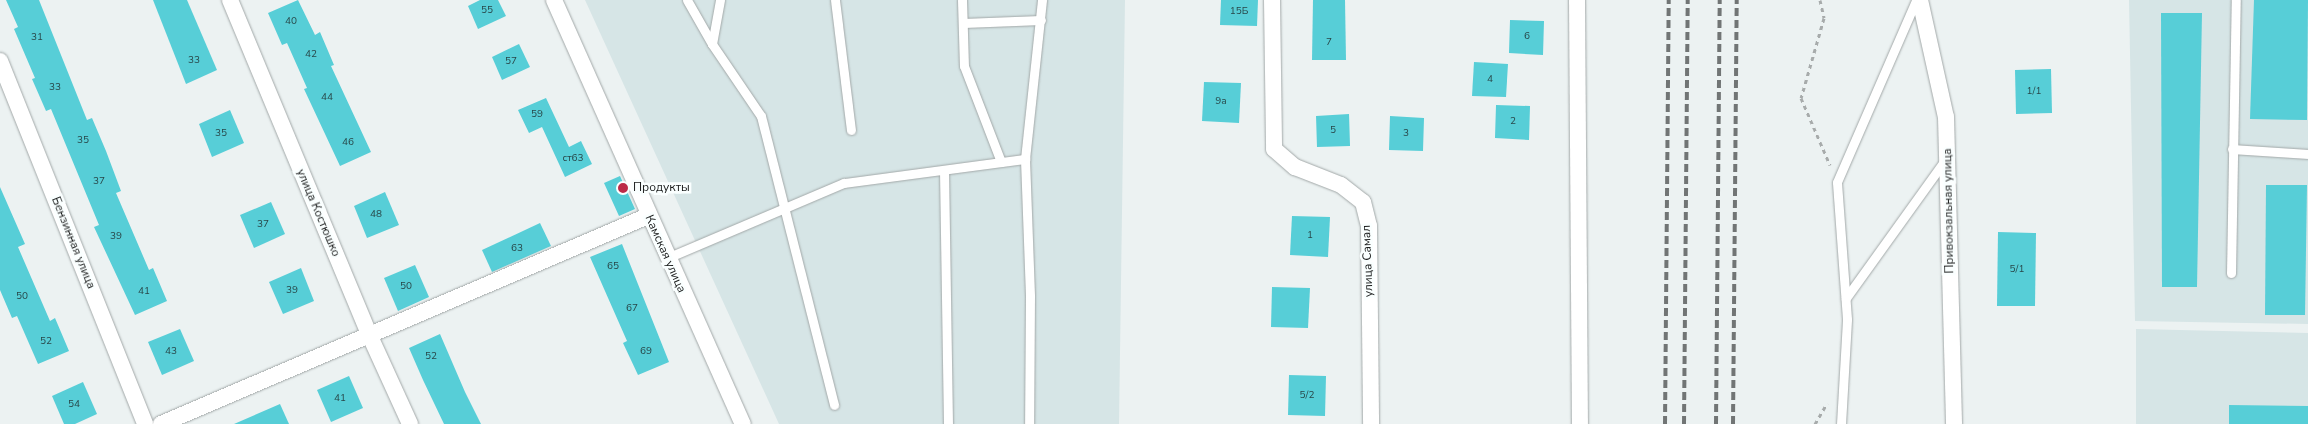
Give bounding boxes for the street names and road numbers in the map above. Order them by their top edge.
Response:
street label: Привокзальная улица [1941,148,1957,274]
street label: улица Костюшко [293,167,343,259]
street label: Бензинная улица [48,195,98,291]
street label: Камская улица [641,213,689,295]
street label: улица Самал [1360,225,1376,297]

